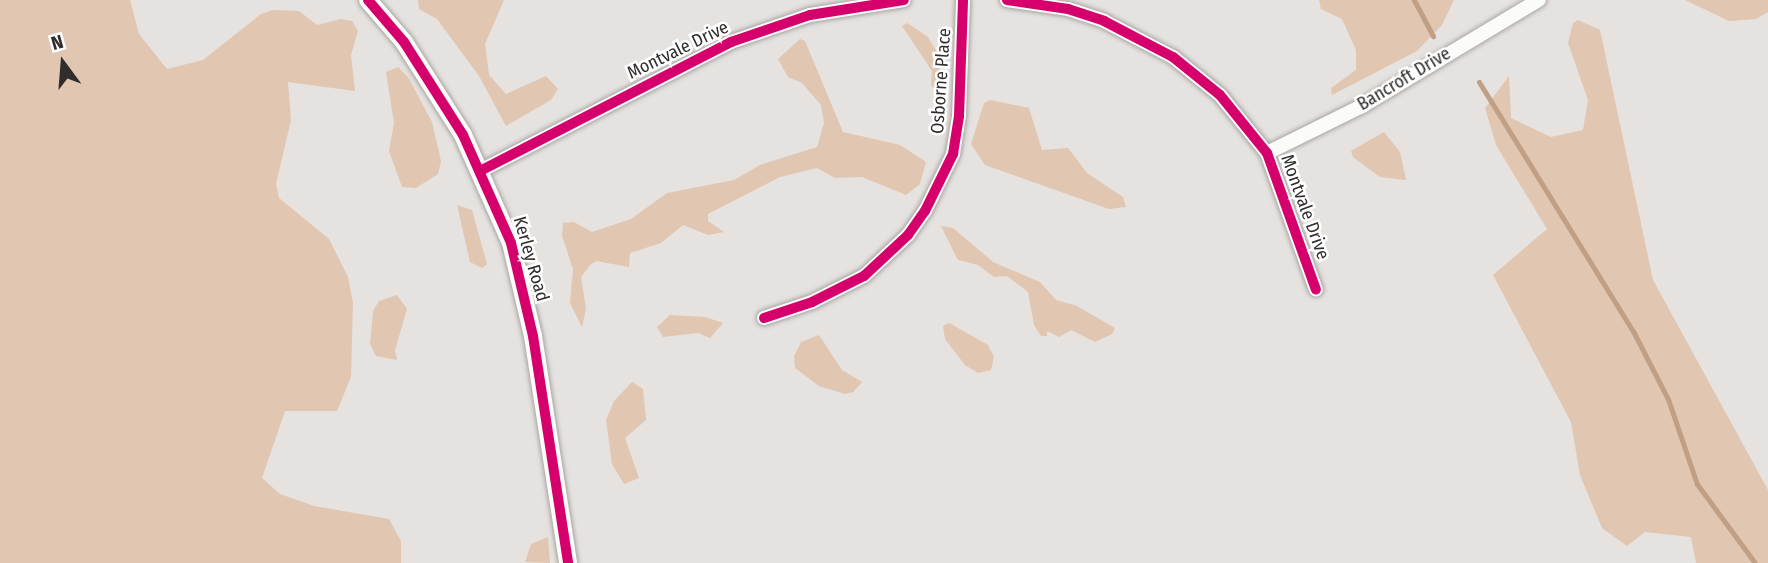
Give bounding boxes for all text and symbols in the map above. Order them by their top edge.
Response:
street label: Montvale Drive [624,16,732,84]
street label: Osborne Place [927,27,955,135]
north arrow [28,28,98,98]
text: N [48,30,66,55]
street label: Bancroft Drive [1354,43,1454,115]
street label: Montvale Drive [1276,152,1334,262]
street label: Kerley Road [509,214,553,304]

